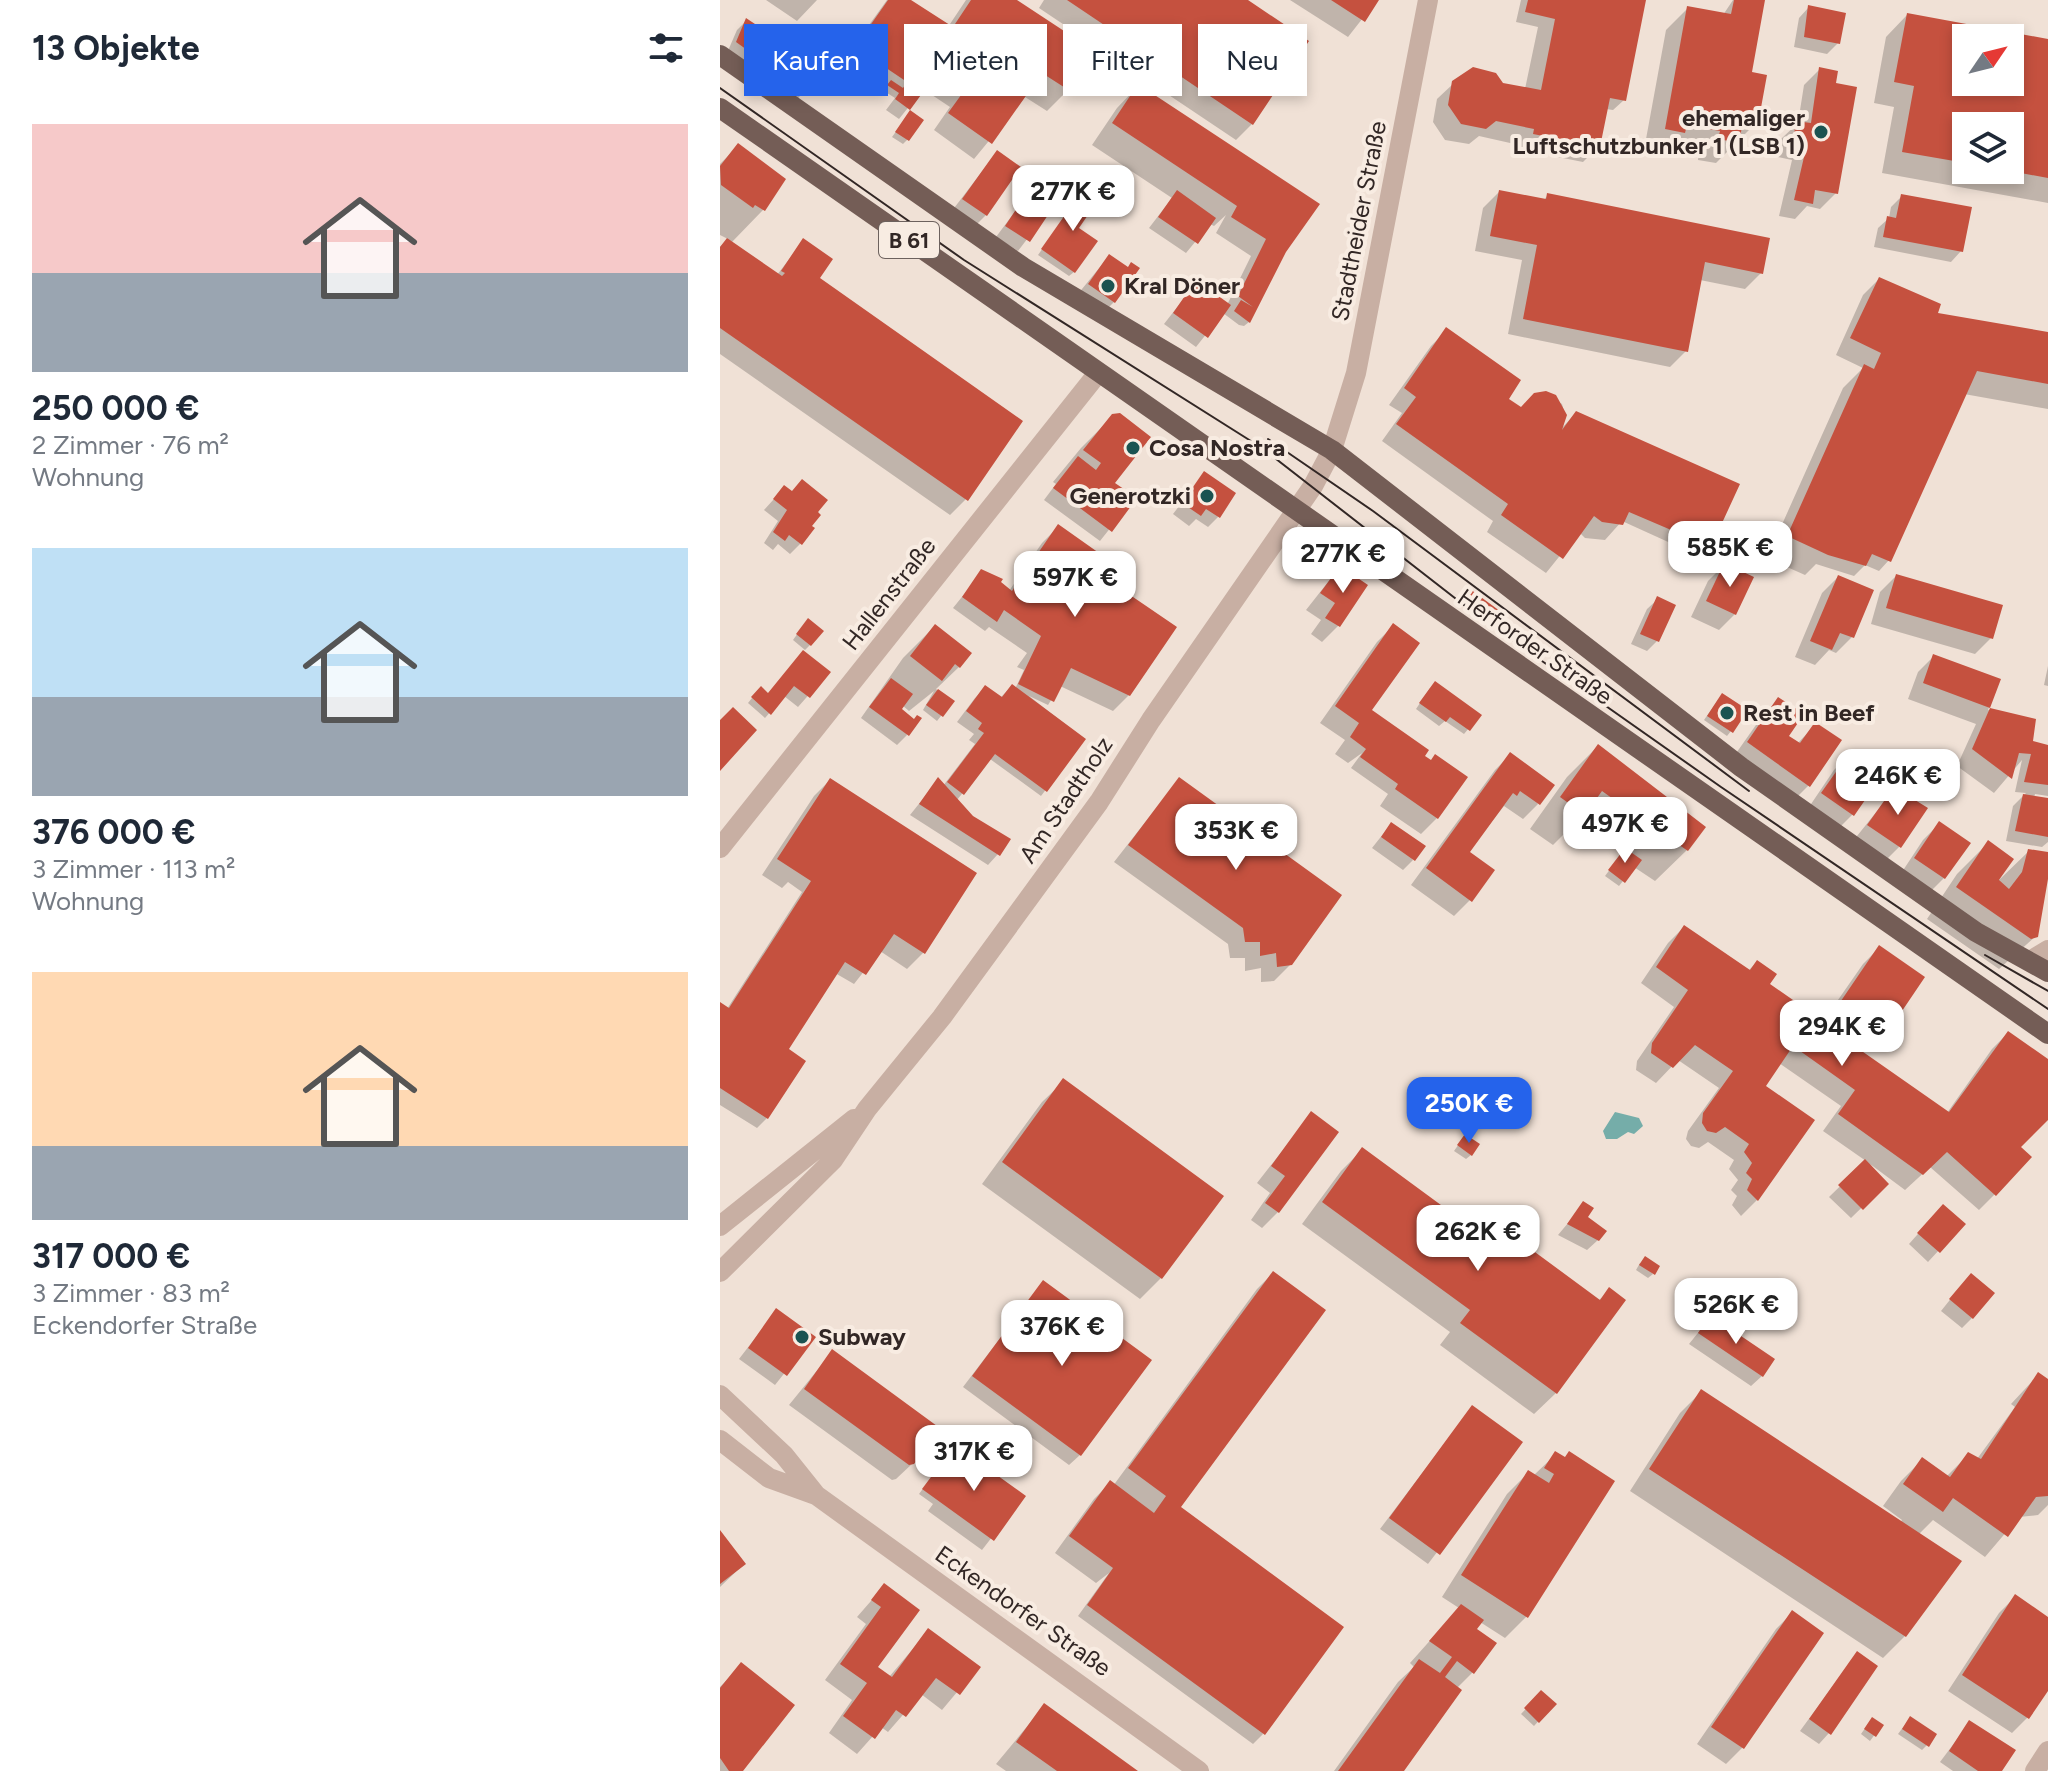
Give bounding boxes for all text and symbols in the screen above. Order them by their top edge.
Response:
chip: Kaufen [744,24,888,96]
chip: Mieten [904,24,1047,96]
chip: Filter [1063,24,1182,96]
chip: Neu [1198,24,1307,96]
north arrow [1952,24,2024,96]
map controls [1952,24,2024,184]
icon: filters [644,26,688,70]
text: 13 Objekte [32,28,200,69]
place label: ehemaliger Luftschutzbunker 1 (LSB 1) [1513,103,1805,160]
button: layers [1952,112,2024,184]
street label: Stadtheider Straße [1325,118,1392,323]
marker: ehemaliger Luftschutzbunker 1 (LSB 1) [1812,123,1830,141]
pin: 277K € [1008,165,1138,233]
text: 277K € [1030,175,1116,207]
icon: home [288,176,432,320]
road number: B 61 [879,222,939,258]
place label: Kral Döner [1124,271,1240,300]
marker: Kral Döner [1099,277,1117,295]
text: 250 000 € [32,388,199,429]
text: 2 Zimmer · 76 m² [32,429,229,461]
place label: Cosa Nostra [1149,433,1285,462]
marker: Cosa Nostra [1124,439,1142,457]
text: Wohnung [32,461,144,493]
place label: Generotzki [1070,481,1191,510]
marker: Generotzki [1198,487,1216,505]
pin: 585K € [1665,521,1795,589]
pin: 277K € [1278,527,1408,595]
text: 585K € [1686,531,1774,563]
street label: Hallenstraße [836,532,941,656]
text: 277K € [1300,537,1386,569]
pin: 597K € [1010,551,1140,619]
text: 597K € [1032,561,1118,593]
street label: Herforder Straße [1452,582,1618,711]
icon: home [288,600,432,744]
place label: Rest in Beef [1743,698,1875,727]
marker: Rest in Beef [1718,704,1736,722]
street label: Am Stadtholz [1013,731,1118,868]
pin: 246K € [1833,749,1963,817]
text: 246K € [1854,759,1942,791]
pin: 497K € [1560,797,1690,865]
pin: 353K € [1171,804,1301,872]
text: 497K € [1581,807,1669,839]
text: 376 000 € [32,812,195,853]
text: 353K € [1193,814,1279,846]
text: 3 Zimmer · 113 m² [32,853,236,885]
text: Wohnung [32,885,144,917]
pin: 294K € [1777,1000,1907,1068]
text: 294K € [1798,1010,1886,1042]
icon: home [288,1024,432,1168]
pin: 250K € [1404,1077,1534,1145]
text: 250K € [1425,1087,1513,1119]
pin: 262K € [1413,1205,1543,1273]
text: 262K € [1435,1215,1521,1247]
text: 317 000 € [32,1236,190,1277]
text: 3 Zimmer · 83 m² [32,1277,230,1309]
pin: 526K € [1671,1278,1801,1346]
text: 526K € [1693,1288,1779,1320]
pin: 376K € [997,1300,1127,1368]
text: Eckendorfer Straße [32,1309,257,1341]
text: 376K € [1019,1310,1105,1342]
place label: Subway [818,1322,906,1351]
marker: Subway [793,1328,811,1346]
pin: 317K € [909,1425,1039,1493]
text: 317K € [933,1435,1015,1467]
street label: Eckendorfer Straße [930,1539,1117,1682]

